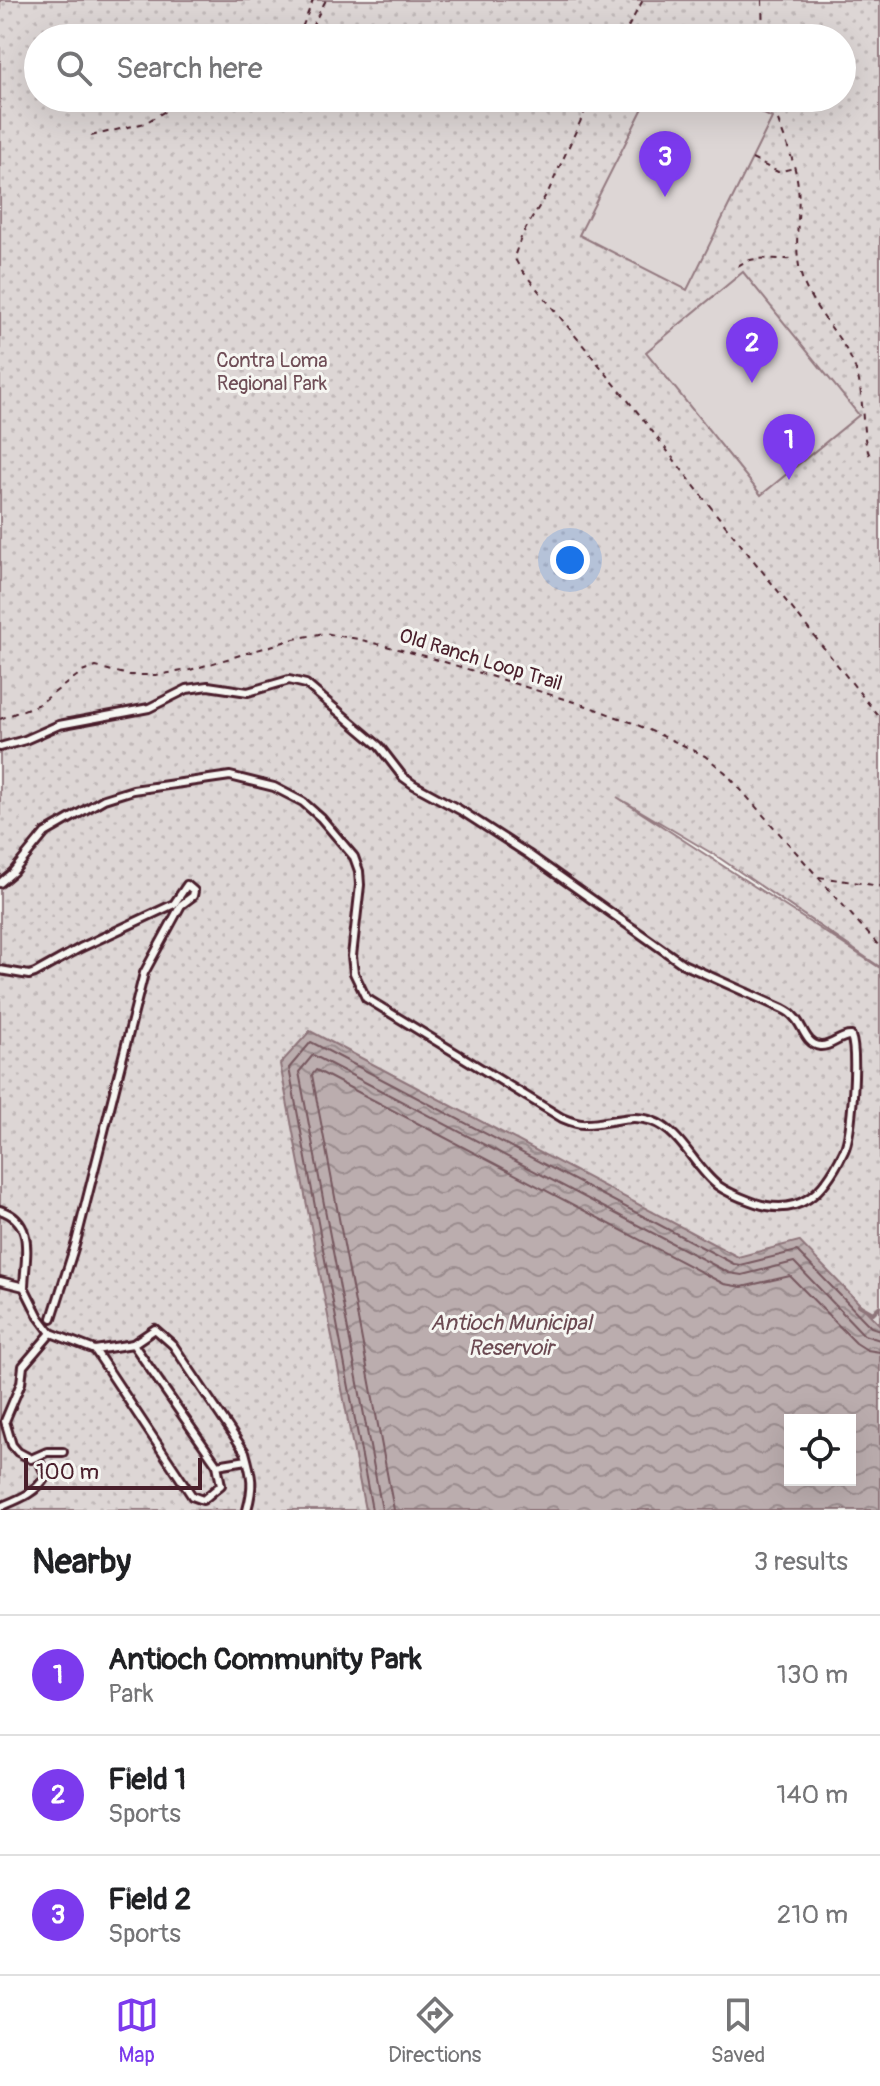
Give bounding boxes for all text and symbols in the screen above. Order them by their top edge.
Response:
search box [24,24,856,112]
icon: search [52,46,96,90]
text: Search here [116,50,263,87]
pin: 3 [639,131,691,197]
pin: 2 [726,317,778,383]
park label: Contra Loma Regional Park [216,348,328,396]
pin: 1 [763,414,815,480]
your location [550,540,590,580]
street label: Old Ranch Loop Trail [396,623,565,696]
water label: Antioch Municipal Reservoir [430,1309,595,1362]
map controls [784,1414,856,1486]
button: locate [784,1414,856,1486]
scale bar [24,1454,202,1490]
text: 100 m [36,1458,99,1486]
text: Nearby [32,1541,131,1584]
text: 3 results [754,1546,848,1578]
text: Antioch Community Park [108,1641,422,1678]
text: 1 [53,1659,63,1691]
text: 130 m [777,1659,848,1691]
text: Park [108,1678,154,1710]
text: Field 1 [108,1761,186,1798]
text: 2 [51,1779,65,1811]
text: 140 m [776,1779,848,1811]
text: Sports [108,1798,181,1830]
text: Field 2 [108,1881,191,1918]
text: 3 [51,1899,65,1931]
text: 210 m [777,1899,848,1931]
text: Sports [108,1918,181,1950]
tab: Map [115,1993,159,2069]
tab: Directions [388,1993,481,2069]
tab: Saved [711,1993,765,2069]

